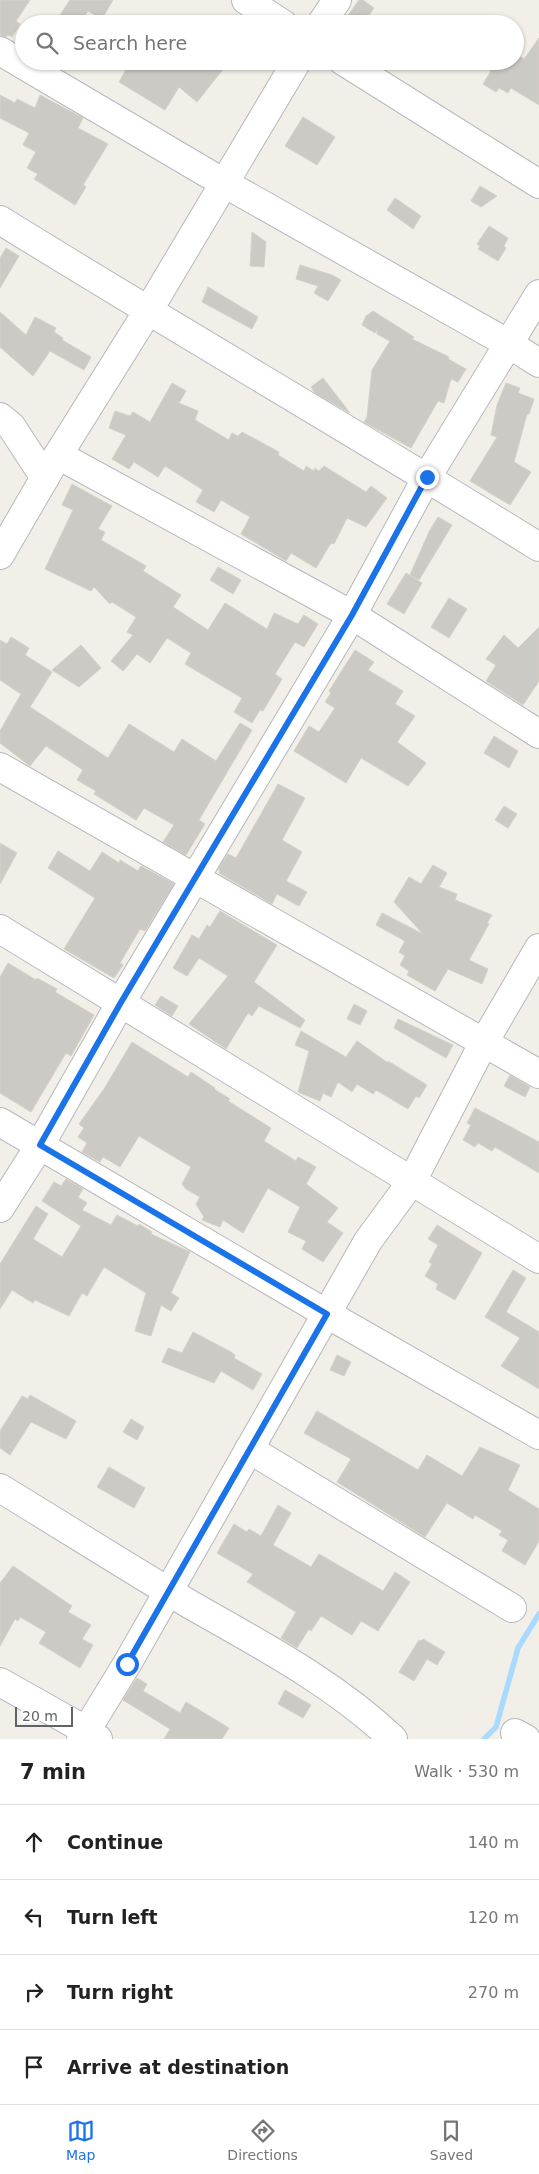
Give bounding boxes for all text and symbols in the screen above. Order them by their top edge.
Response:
search box [15,15,524,70]
icon: search [33,29,61,57]
text: Search here [73,32,187,54]
route end [416,466,439,489]
route start [116,1653,139,1676]
scale bar [15,1704,72,1727]
text: 20 m [22,1708,58,1724]
text: 7 min [20,1760,86,1784]
text: Walk · 530 m [414,1762,519,1781]
icon: ahead [20,1828,48,1856]
text: Continue [67,1831,163,1853]
text: 140 m [468,1833,519,1852]
icon: left [20,1903,48,1931]
text: Turn left [67,1906,158,1928]
text: 120 m [468,1908,519,1927]
icon: right [20,1978,48,2006]
text: Turn right [67,1981,173,2003]
text: 270 m [468,1983,519,2002]
icon: arrive [20,2053,48,2081]
text: Arrive at destination [67,2056,289,2078]
tab: Map [66,2117,95,2163]
tab: Directions [227,2117,298,2163]
tab: Saved [430,2117,473,2163]

